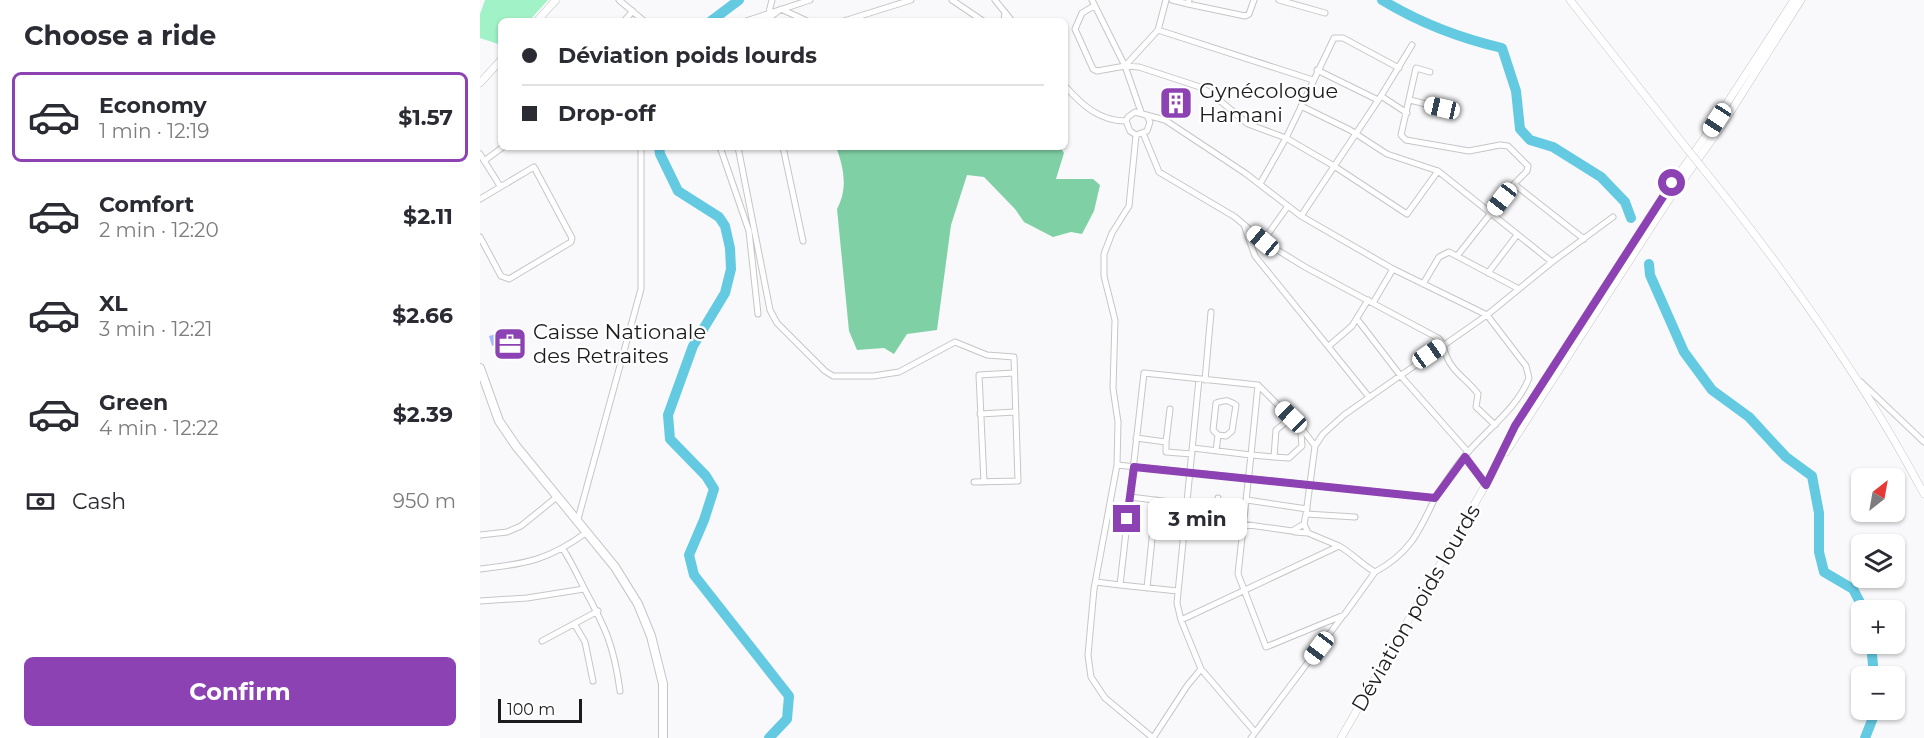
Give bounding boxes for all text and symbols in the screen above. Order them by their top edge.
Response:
text: Choose a ride [24,19,216,52]
text: Déviation poids lourds [558,42,817,69]
place label: Gynécologue Hamani [1199,78,1338,127]
building icon: Gynécologue Hamani [1158,85,1194,121]
icon: car [27,90,81,144]
text: Economy [99,92,207,119]
car [1422,95,1462,121]
text: Drop-off [558,100,656,127]
car [1700,100,1734,140]
text: $1.57 [398,104,453,131]
text: 1 min · 12:19 [99,119,209,143]
route start [1658,169,1685,196]
car [1484,179,1520,219]
icon: car [27,189,81,243]
text: Comfort [99,191,194,218]
text: $2.11 [403,203,453,230]
text: 2 min · 12:20 [99,218,219,242]
car [1243,223,1283,259]
icon: car [27,288,81,342]
text: XL [99,290,128,317]
text: $2.66 [392,302,453,329]
text: 3 min · 12:21 [99,317,213,341]
place label: Caisse Nationale des Retraites [533,319,706,368]
office icon: Caisse Nationale des Retraites [492,326,528,362]
car [1409,336,1449,372]
icon: car [27,387,81,441]
text: Green [99,389,168,416]
car [1272,398,1310,436]
text: $2.39 [393,401,453,428]
text: 4 min · 12:22 [99,416,219,440]
north arrow [1851,468,1905,522]
map controls [1851,468,1905,720]
icon: cash [24,485,57,518]
text: Cash [72,488,126,515]
text: 950 m [393,489,456,513]
callout: 3 min [1148,498,1247,540]
street label: Déviation poids lourds [1346,500,1485,716]
route end [1113,505,1140,532]
text: 3 min [1168,507,1227,531]
button: layers [1851,534,1905,588]
button: + [1851,600,1905,654]
car [1301,628,1337,668]
button: Confirm [24,657,456,726]
button: − [1851,666,1905,720]
scale bar [498,696,582,724]
text: 100 m [507,700,555,719]

